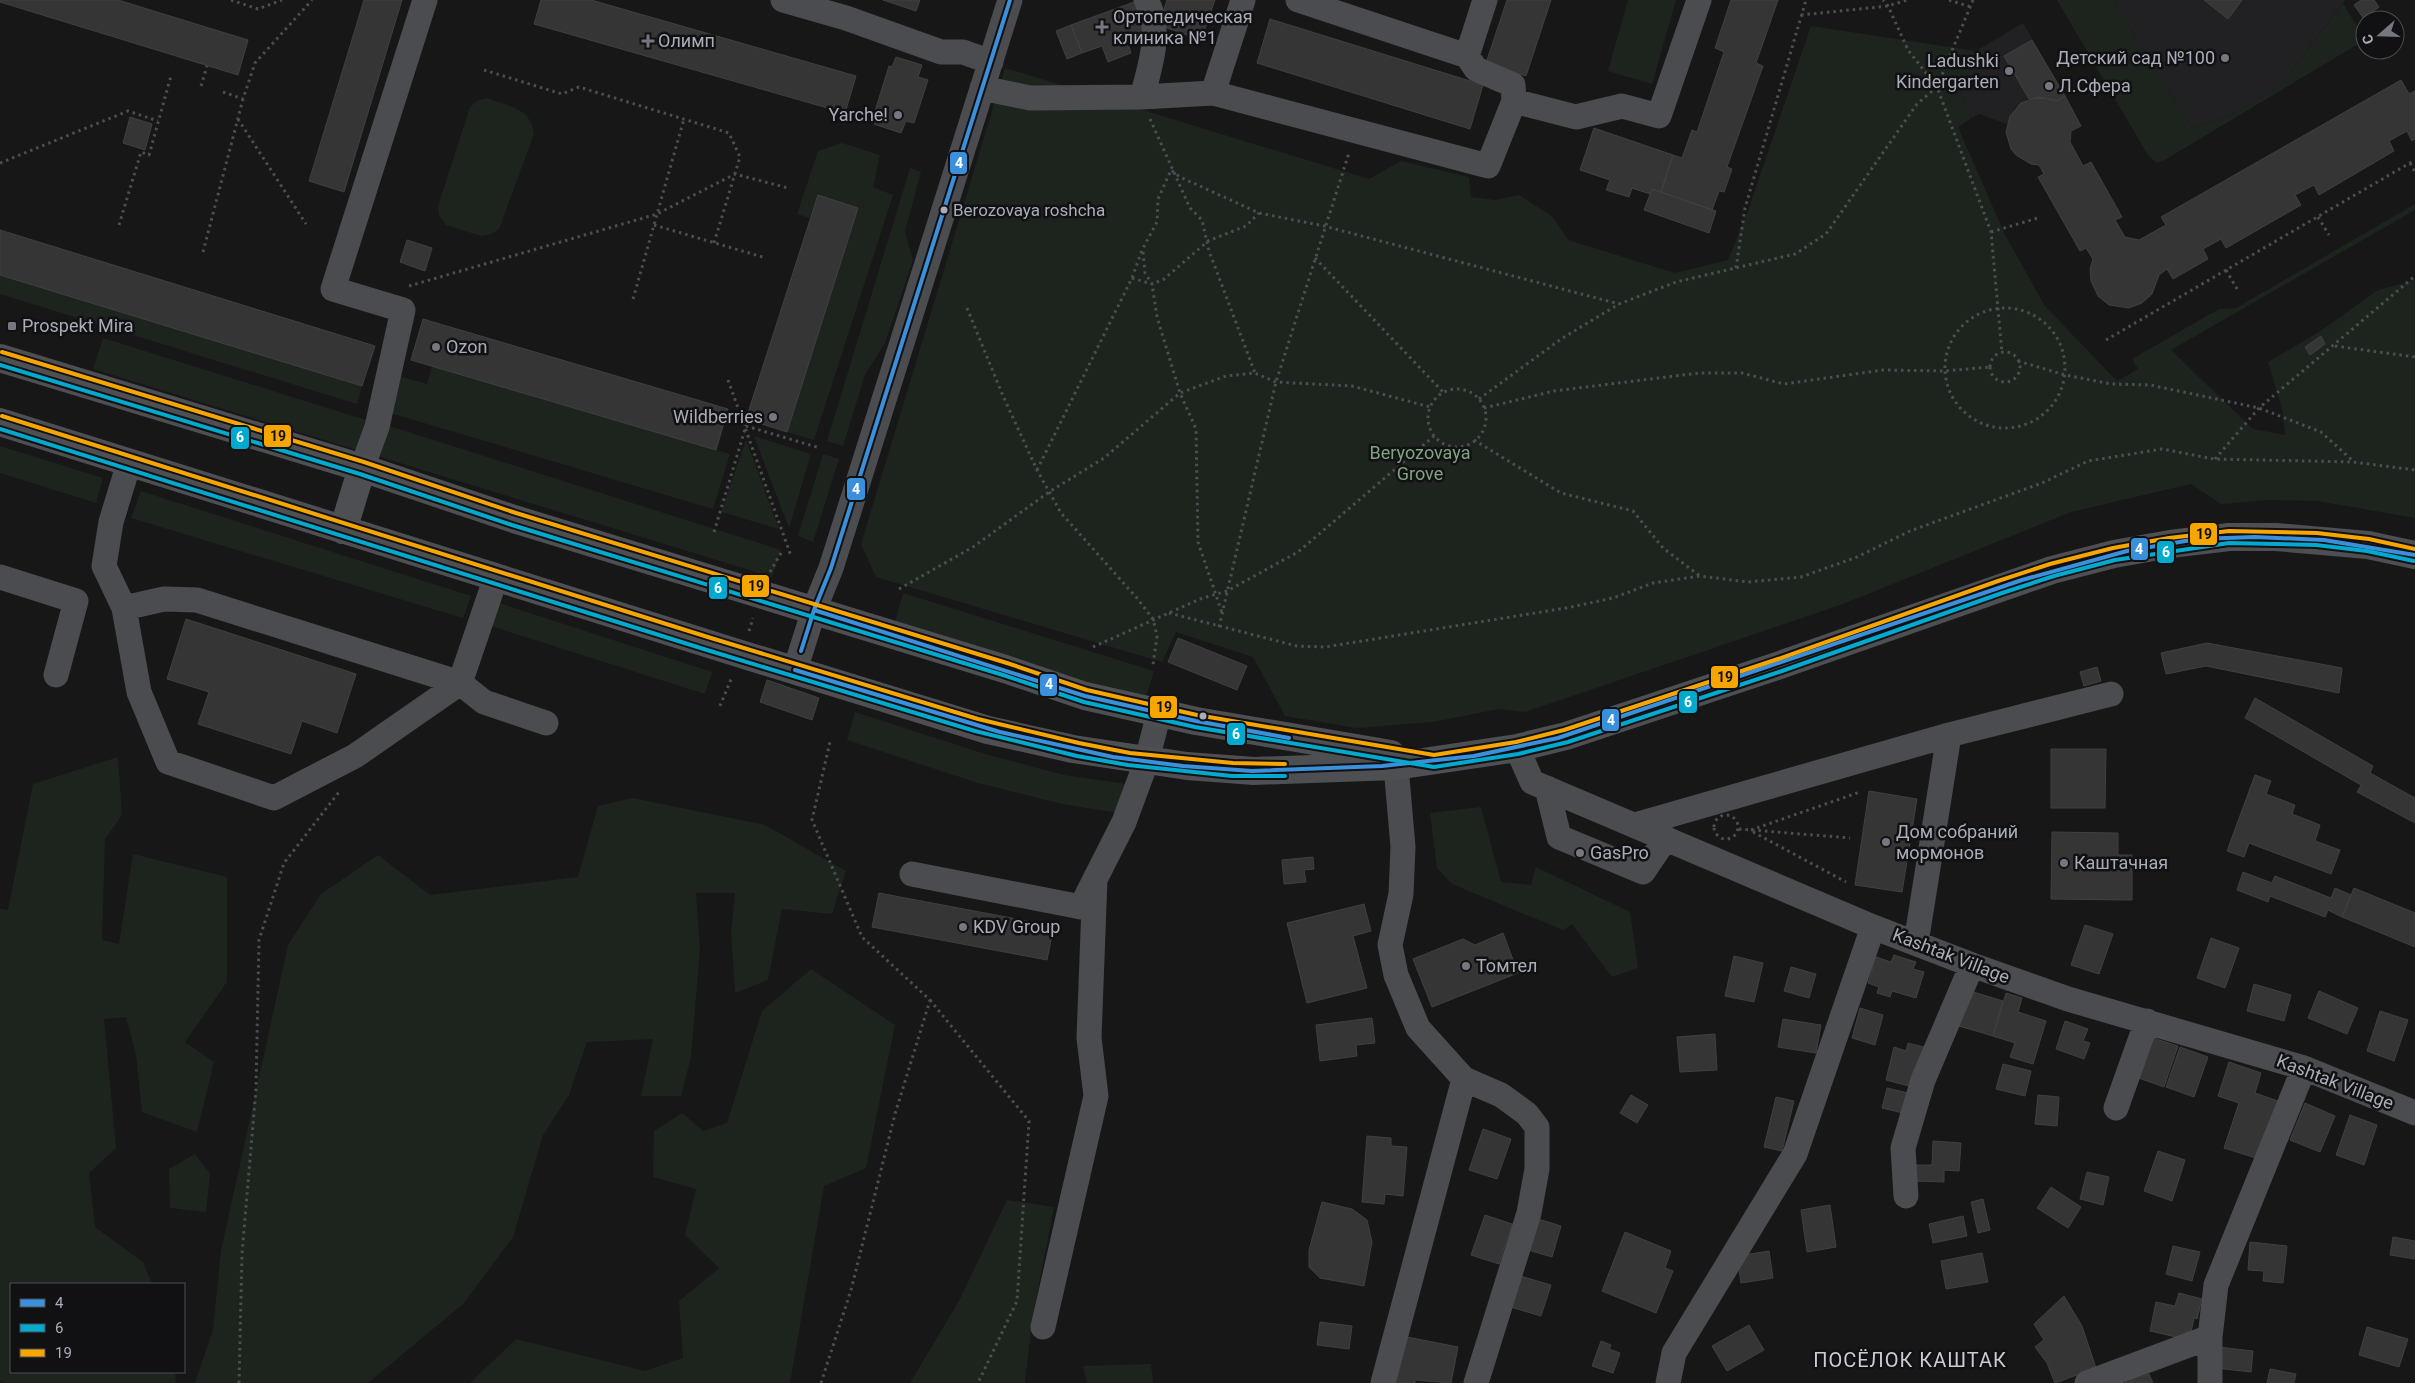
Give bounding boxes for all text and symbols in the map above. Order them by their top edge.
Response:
place label: Ортопедическая клиника №1 [1113,6,1253,48]
north arrow [2355,10,2405,60]
marker: Ортопедическая клиника №1 [1095,20,1109,34]
place label: Олимп [658,30,715,51]
text: С [2359,32,2377,46]
marker: Олимп [642,35,654,47]
place label: Детский сад №100 [2056,47,2215,68]
place label: Ladushki Kindergarten [1896,50,1999,92]
marker: Детский сад №100 [2219,52,2231,64]
marker: Ladushki Kindergarten [2003,65,2015,77]
place label: Л.Сфера [2059,75,2131,96]
marker: Л.Сфера [2043,80,2055,92]
place label: Yarche! [829,104,888,125]
marker: Yarche! [892,109,904,121]
line badge: 4 [949,151,968,175]
text: 4 [955,155,963,171]
place label: Berozovaya roshcha [953,200,1105,220]
marker: Berozovaya roshcha [939,205,949,215]
place label: Prospekt Mira [22,315,134,336]
marker: Prospekt Mira [6,320,18,332]
place label: Ozon [446,336,487,357]
marker: Ozon [430,341,442,353]
place label: Wildberries [673,406,763,427]
marker: Wildberries [767,411,779,423]
line badge: 19 [263,424,292,448]
line badge: 6 [230,426,250,450]
text: 19 [270,428,286,444]
text: 6 [236,429,244,445]
park label: Beryozovaya Grove [1370,442,1470,484]
line badge: 4 [846,477,866,501]
text: 4 [852,481,860,497]
line badge: 19 [2189,522,2218,546]
text: 19 [2196,526,2212,542]
line badge: 4 [2130,537,2149,561]
line badge: 6 [2156,540,2175,564]
text: 4 [2135,541,2143,557]
text: 6 [2162,544,2170,560]
line badge: 19 [741,574,770,598]
line badge: 6 [708,576,728,600]
text: 19 [748,578,764,594]
text: 6 [714,580,722,596]
line badge: 19 [1710,665,1739,689]
text: 19 [1717,669,1733,685]
line badge: 4 [1039,673,1058,697]
text: 4 [1045,676,1053,692]
line badge: 6 [1678,690,1698,714]
text: 6 [1684,694,1692,710]
line badge: 19 [1149,695,1178,719]
text: 19 [1156,699,1172,715]
line badge: 4 [1601,708,1620,732]
unlabelled marker [1198,711,1208,721]
text: 4 [1607,712,1615,728]
line badge: 6 [1226,722,1246,746]
text: 6 [1232,726,1240,742]
place label: Дом собраний мормонов [1896,821,2018,863]
marker: Дом собраний мормонов [1880,836,1892,848]
place label: GasPro [1590,842,1649,863]
marker: GasPro [1574,847,1586,859]
place label: Каштачная [2074,852,2168,873]
marker: Каштачная [2058,857,2070,869]
place label: KDV Group [973,916,1060,937]
marker: KDV Group [957,921,969,933]
street label: Kashtak Village [1890,924,2013,987]
place label: Томтел [1476,955,1537,976]
marker: Томтел [1460,960,1472,972]
street label: Kashtak Village [2274,1050,2397,1113]
legend [10,1283,185,1373]
text: 4 [55,1294,64,1312]
text: 6 [55,1319,63,1337]
text: 19 [55,1344,72,1362]
district label: ПОСЁЛОК КАШТАК [1813,1348,2007,1372]

